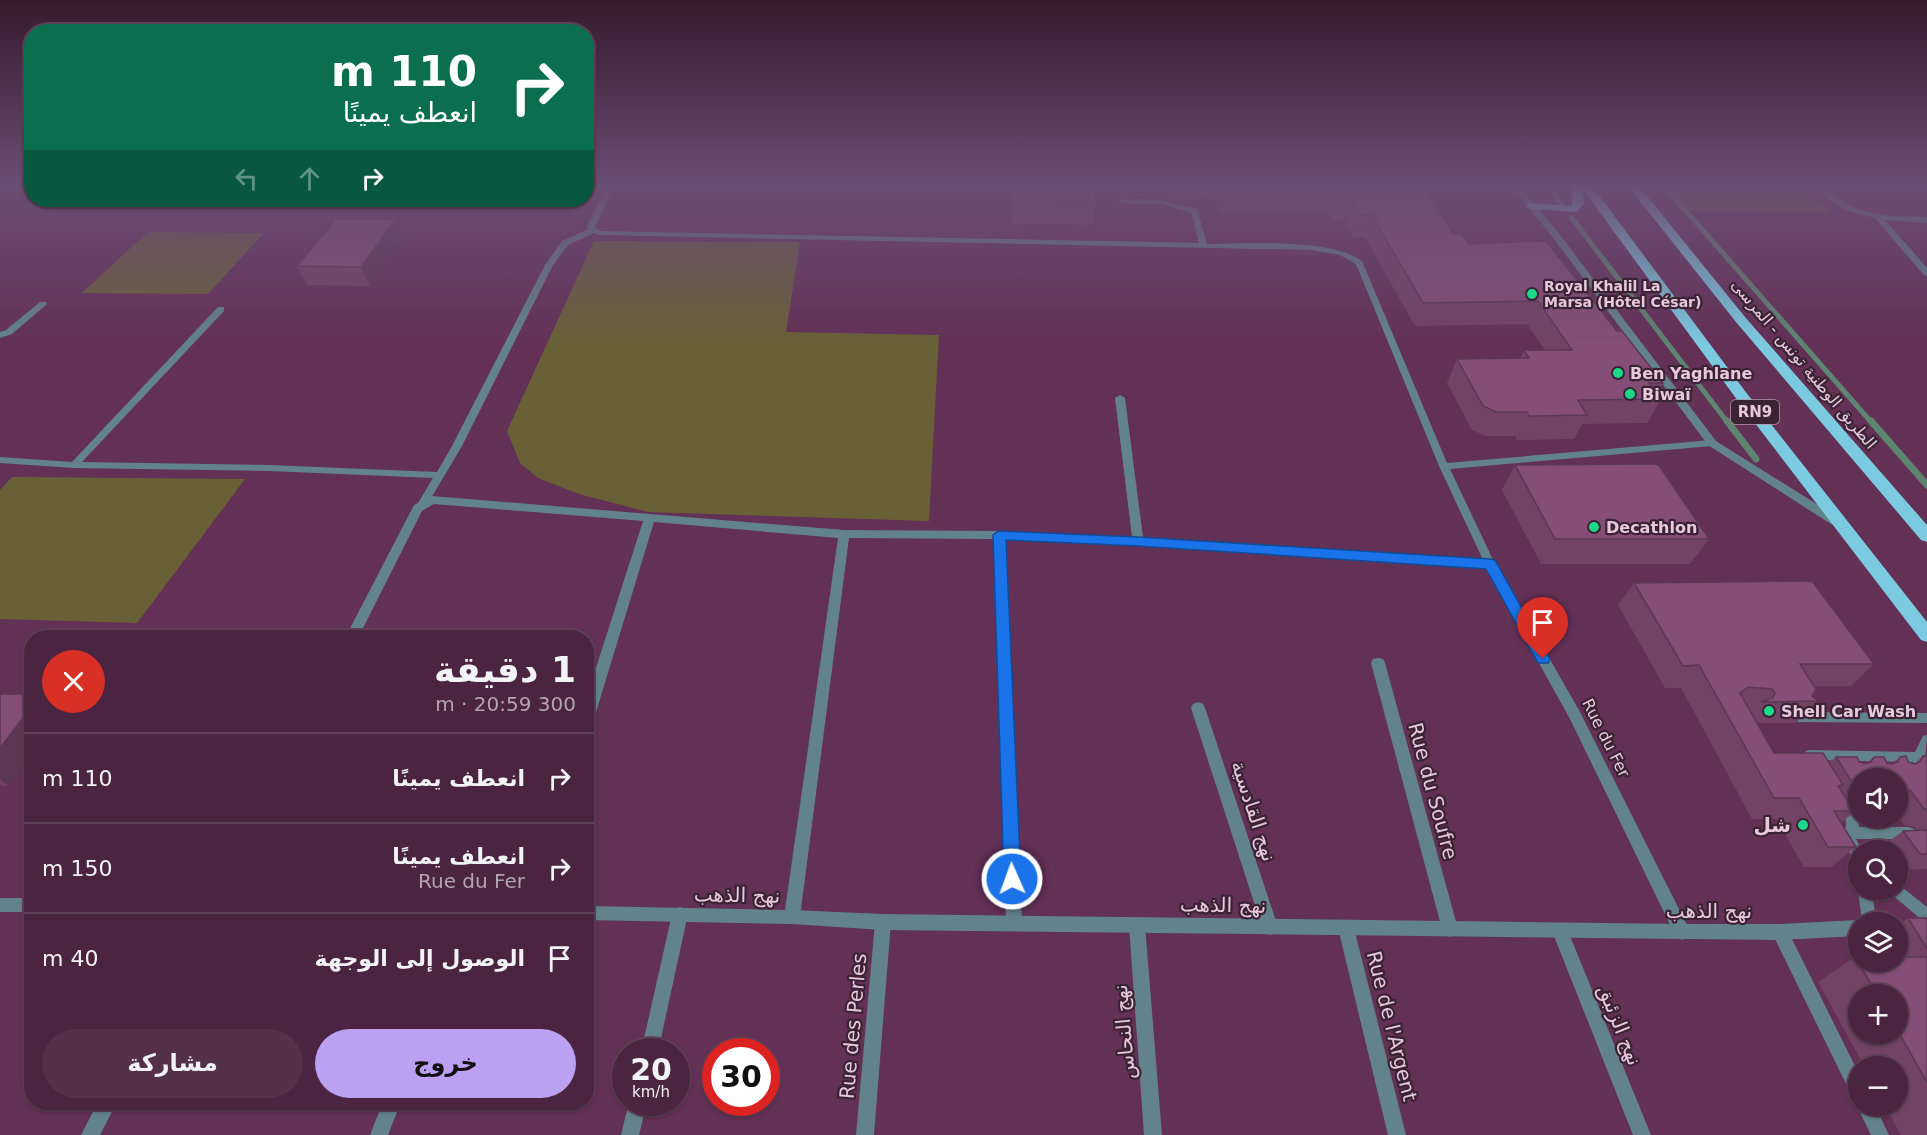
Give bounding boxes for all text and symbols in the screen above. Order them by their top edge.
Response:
text: 110 m [331,47,477,96]
icon: right [498,48,576,126]
text: انعطف يمينًا [343,97,477,128]
icon: left [230,162,263,195]
icon: ahead [293,162,326,195]
icon: right [356,162,389,195]
street label: الطريق الوطنية تونس - المرسى [1727,275,1881,453]
place label: Royal Khalil La Marsa (Hôtel César) [1544,278,1701,310]
marker: Royal Khalil La Marsa (Hôtel César) [1525,287,1539,301]
place label: Ben Yaghlane [1630,364,1752,383]
marker: Ben Yaghlane [1611,366,1625,380]
place label: Biwaï [1642,385,1691,404]
marker: Biwaï [1623,387,1637,401]
road number: RN9 [1731,400,1779,424]
place label: Decathlon [1606,518,1697,537]
marker: Decathlon [1587,520,1601,534]
pin [1517,597,1568,659]
icon: arrive [1526,606,1559,639]
text: 1 دقيقة [434,649,576,690]
button: close [42,650,105,713]
text: 300 m · 20:59 [435,692,576,716]
street label: Rue du Fer [1578,696,1634,781]
place label: Shell Car Wash [1781,702,1916,721]
marker: Shell Car Wash [1762,704,1776,718]
street label: Rue du Soufre [1403,720,1463,862]
street label: نهج القادسية [1226,758,1282,864]
icon: right [543,762,576,795]
text: 110 m [42,766,112,791]
text: انعطف يمينًا [392,766,525,791]
map controls [1848,768,1908,1116]
button: sound [1848,768,1908,828]
place label: شل [1753,813,1791,837]
marker: شل [1796,818,1810,832]
button: search [1848,840,1908,900]
text: انعطف يمينًا [392,844,525,869]
position arrow [980,847,1044,911]
icon: right [543,852,576,885]
text: 150 m [42,856,112,881]
text: Rue du Fer [418,869,525,893]
street label: نهج الذهب [694,882,780,908]
street label: نهج الذهب [1180,892,1266,918]
street label: نهج الذهب [1666,899,1752,923]
button: layers [1848,912,1908,972]
icon: arrive [543,942,576,975]
text: 40 m [42,946,98,971]
text: الوصول إلى الوجهة [315,946,525,971]
street label: Rue de l'Argent [1362,948,1422,1104]
street label: Rue des Perles [835,952,871,1100]
street label: نهج الزئبق [1593,981,1647,1069]
street label: نهج النحاس [1108,984,1140,1080]
button: + [1848,984,1908,1044]
button: مشاركة [42,1029,303,1098]
button: خروج [315,1029,576,1098]
speed limit sign: 30 [702,1038,780,1116]
text: 20 [630,1052,672,1087]
button: − [1848,1056,1908,1116]
text: km/h [632,1083,670,1101]

